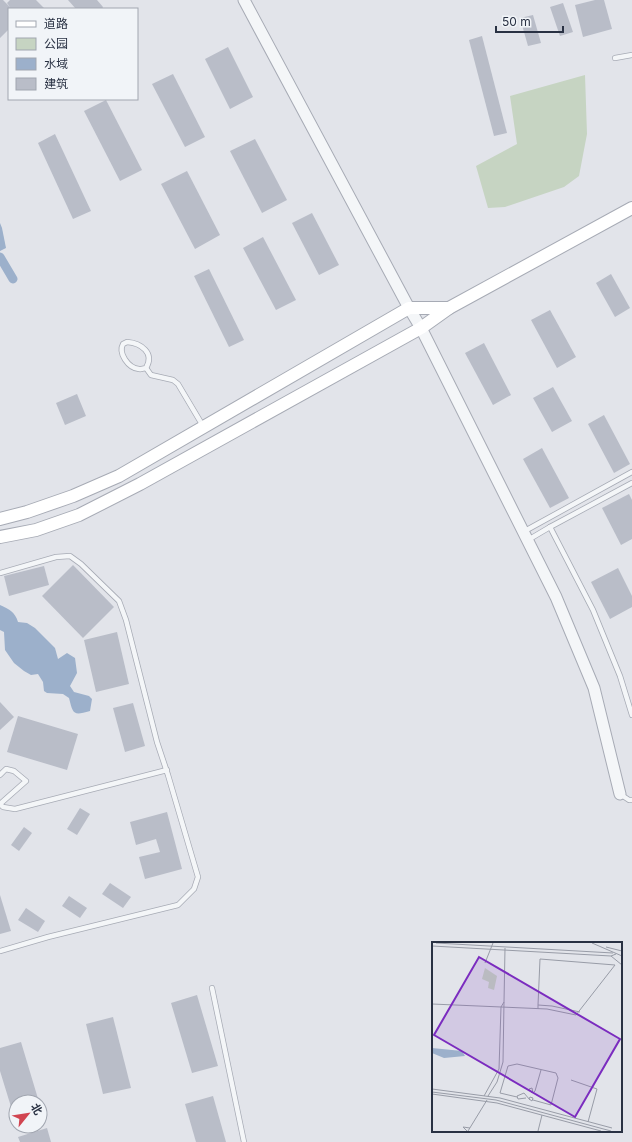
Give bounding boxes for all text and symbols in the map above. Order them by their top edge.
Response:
legend [8,8,138,100]
scale bar [496,8,563,34]
text: 50 m [502,14,531,29]
text: 道路 [44,16,68,31]
text: 公园 [44,36,68,51]
text: 水域 [44,56,68,71]
text: 建筑 [44,76,68,91]
inset map [432,942,622,1132]
north arrow [8,1094,48,1134]
text: 北 [28,1101,45,1117]

